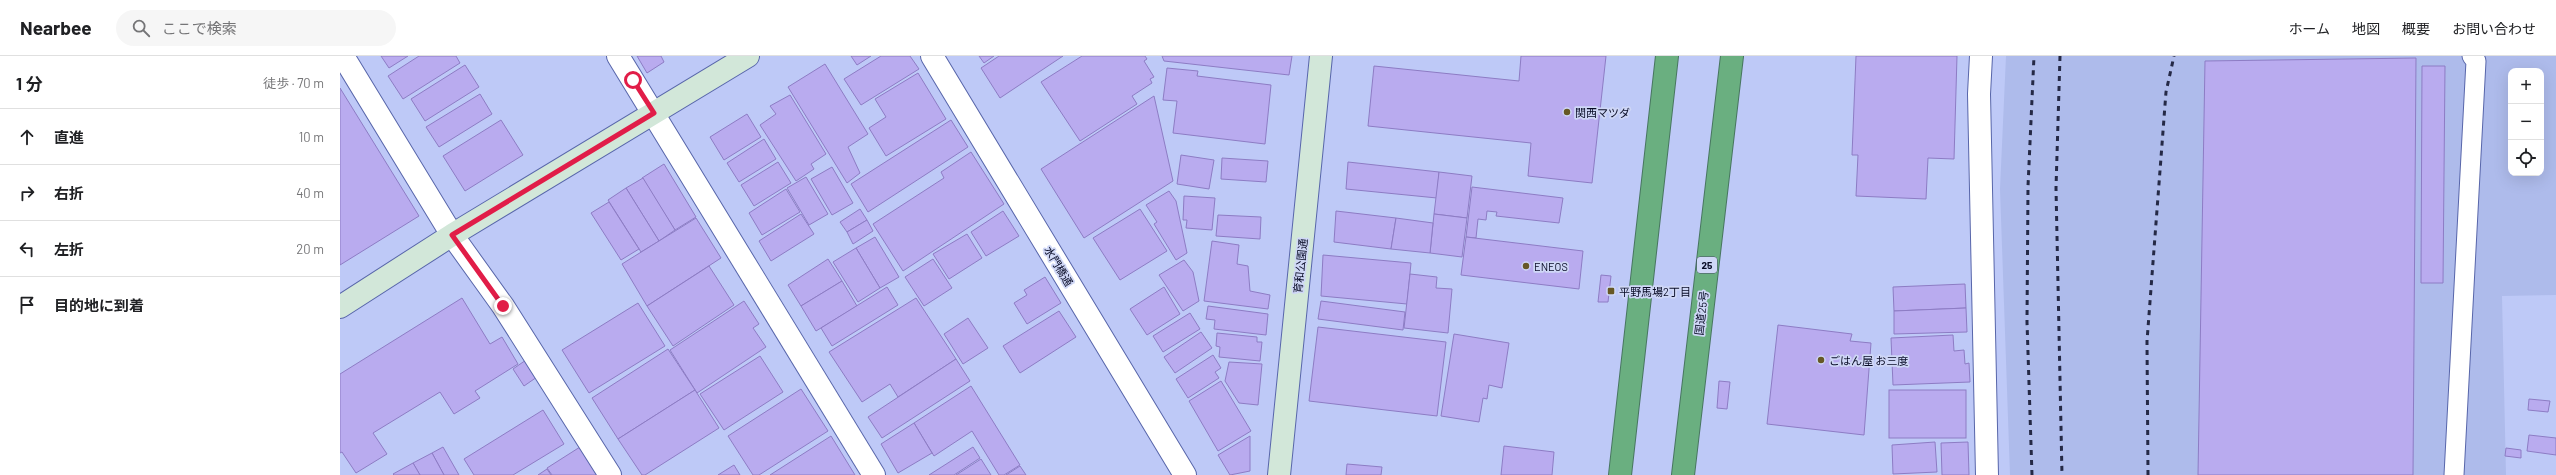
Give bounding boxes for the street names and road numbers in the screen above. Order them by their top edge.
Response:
street label: 育和公園通 [1291,238,1309,294]
street label: 水門橋通 [1042,244,1076,288]
road number: 25 [1697,257,1717,273]
street label: 国道25号 [1692,290,1710,336]

